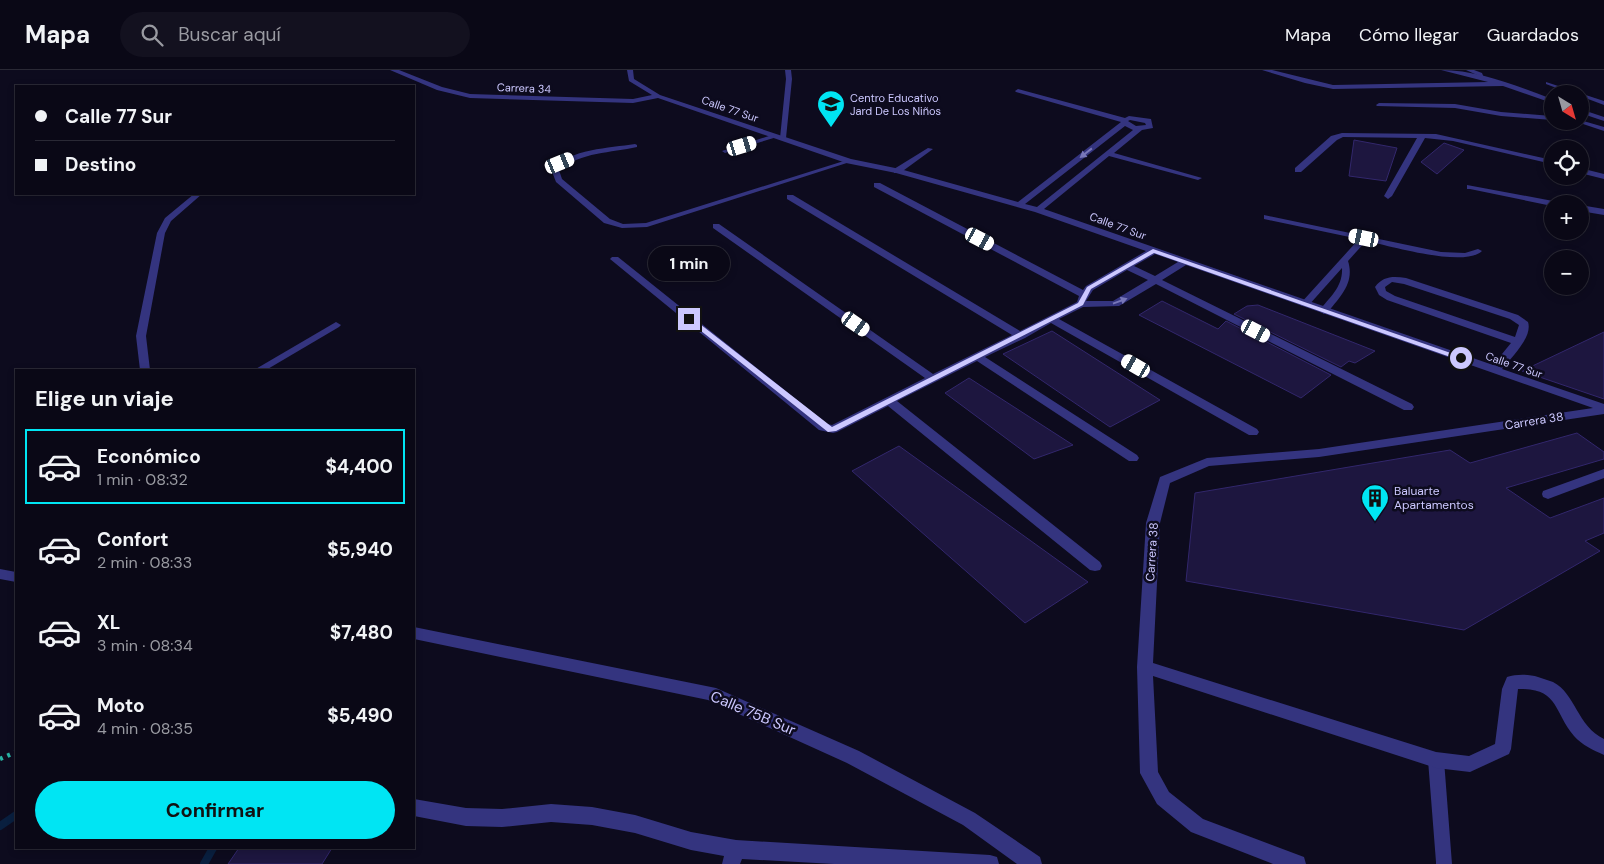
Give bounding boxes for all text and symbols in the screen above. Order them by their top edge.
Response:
search box [120,12,470,57]
text: Mapa [25,19,90,50]
icon: search [138,21,166,49]
text: Buscar aquí [178,22,281,47]
text: Mapa [1285,23,1331,47]
text: Cómo llegar [1359,23,1459,47]
text: Guardados [1487,23,1579,47]
street label: Carrera 34 [497,80,552,96]
north arrow [1544,85,1589,130]
map controls [1544,85,1589,295]
school or university icon: Centro Educativo Jard De Los Niños [816,89,846,128]
place label: Centro Educativo Jard De Los Niños [850,91,941,118]
street label: Calle 77 Sur [700,93,760,125]
text: Calle 77 Sur [65,104,172,129]
car [725,134,758,158]
button: locate [1544,140,1589,185]
one-way arrow [1080,148,1093,159]
car [543,150,576,176]
text: Destino [65,152,136,177]
button: + [1544,195,1589,240]
street label: Calle 77 Sur [1088,209,1148,243]
car [963,225,996,253]
car [1347,228,1380,248]
callout: 1 min [648,246,730,282]
button: − [1544,250,1589,295]
text: 1 min [670,253,708,274]
one-way arrow [1113,297,1128,304]
route end [678,308,700,330]
car [839,309,872,339]
car [1239,318,1272,344]
route start [1450,347,1472,369]
street label: Calle 77 Sur [1484,349,1544,381]
car [1119,352,1152,380]
text: Elige un viaje [35,384,174,413]
street label: Carrera 38 [1504,408,1564,434]
icon: car [37,444,82,489]
text: Económico [97,444,201,469]
text: $4,400 [325,454,393,479]
text: 1 min · 08:32 [97,469,188,490]
building icon: Baluarte Apartamentos [1360,483,1390,522]
place label: Baluarte Apartamentos [1394,483,1474,513]
street label: Carrera 38 [1142,522,1162,582]
icon: car [37,527,82,572]
text: Confort [97,527,169,552]
text: $5,940 [327,537,393,562]
text: 2 min · 08:33 [97,552,192,573]
icon: car [37,610,82,655]
text: XL [97,610,120,635]
text: $7,480 [330,620,393,645]
text: 3 min · 08:34 [97,635,193,656]
street label: Calle 75B Sur [707,686,799,740]
icon: car [37,693,82,738]
text: Moto [97,693,145,718]
text: $5,490 [327,703,393,728]
text: 4 min · 08:35 [97,718,193,739]
button: Confirmar [35,781,395,839]

